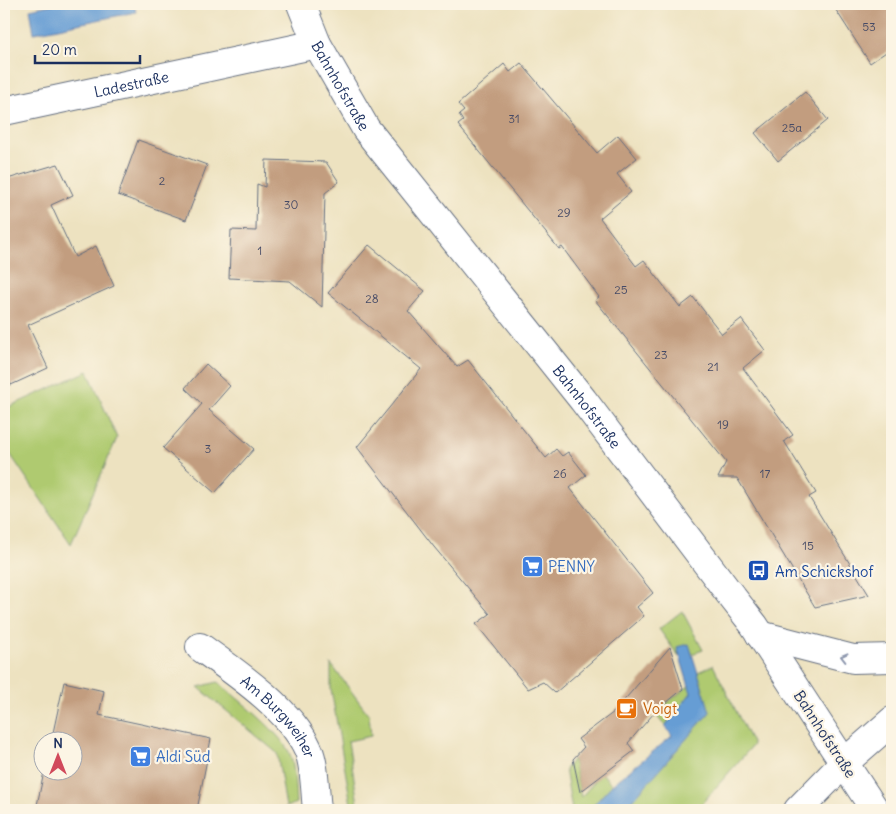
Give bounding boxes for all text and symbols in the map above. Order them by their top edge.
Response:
house number: 53 [862,19,876,34]
scale bar [35,32,140,64]
street label: Bahnhofstraße [308,37,374,134]
text: 20 m [42,40,77,59]
street label: Ladestraße [92,67,170,101]
house number: 31 [508,111,520,126]
house number: 25a [782,120,802,135]
house number: 2 [159,173,166,188]
house number: 30 [284,197,298,212]
house number: 29 [557,205,571,220]
house number: 1 [258,243,262,258]
house number: 25 [614,282,628,297]
house number: 28 [365,291,379,306]
house number: 23 [654,347,668,362]
house number: 21 [707,359,719,374]
street label: Bahnhofstraße [549,361,625,452]
house number: 19 [717,417,729,432]
house number: 3 [205,441,212,456]
house number: 26 [553,466,567,481]
house number: 17 [760,466,770,481]
house number: 15 [802,538,814,553]
supermarket icon: PENNY [520,554,544,578]
place label: PENNY [548,557,596,576]
bus stop icon: Am Schickshof [747,559,771,583]
place label: Am Schickshof [775,562,874,581]
one-way arrow [840,652,848,662]
street label: Am Burgweiher [237,671,320,760]
street label: Bahnhofstraße [790,687,860,781]
cafe icon: Voigt [615,696,639,720]
place label: Voigt [643,699,677,718]
north arrow [32,732,82,782]
text: N [53,734,63,752]
supermarket icon: Aldi Süd [128,744,152,768]
place label: Aldi Süd [156,747,211,766]

